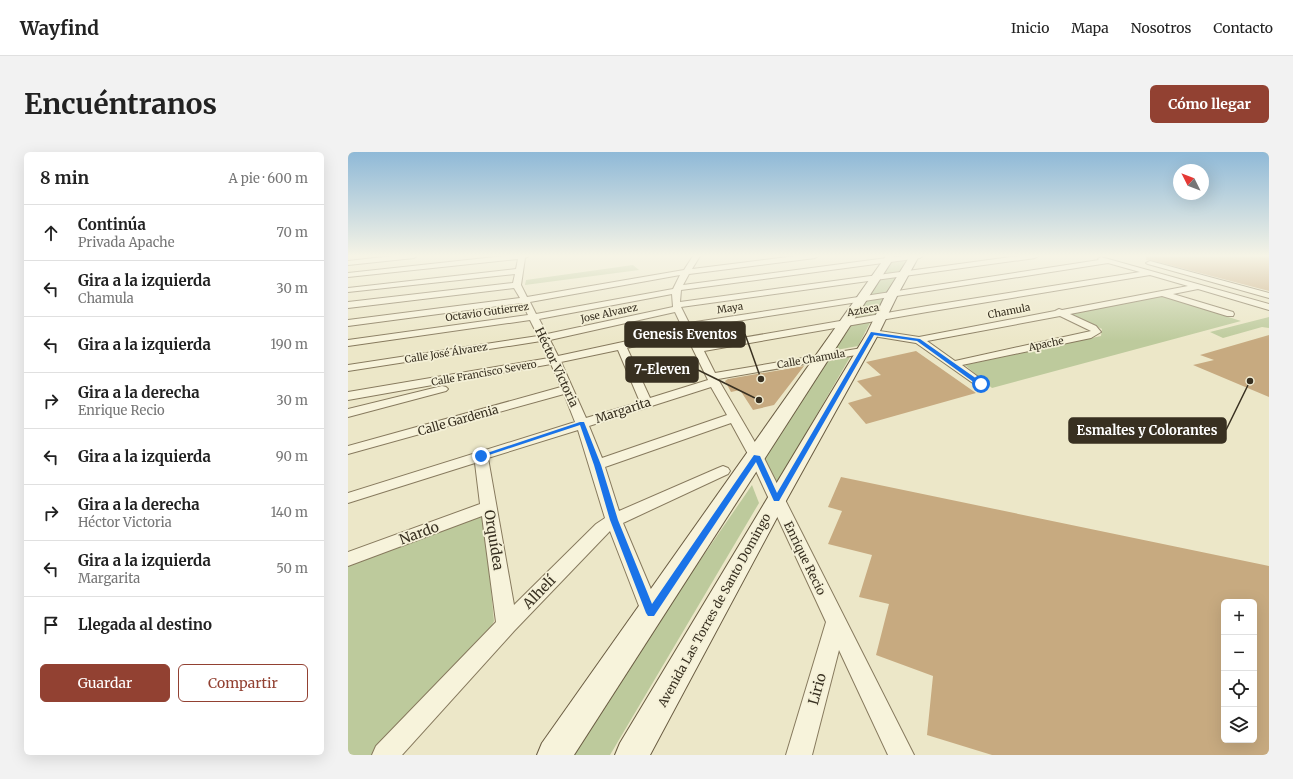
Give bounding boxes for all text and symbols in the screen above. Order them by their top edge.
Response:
text: Wayfind [20,16,99,40]
text: Inicio [1011,19,1049,37]
text: Mapa [1071,19,1109,37]
text: Nosotros [1131,19,1191,37]
text: Contacto [1213,19,1273,37]
button: Cómo llegar [1150,85,1269,123]
text: Encuéntranos [24,86,217,122]
north arrow [1173,164,1209,200]
text: 8 min [40,167,89,189]
text: A pie · 600 m [229,170,308,187]
text: Continúa [78,215,146,234]
icon: ahead [40,222,62,244]
text: 70 m [277,224,308,241]
text: Privada Apache [78,234,174,251]
text: Gira a la izquierda [78,271,211,290]
icon: left [40,278,62,300]
text: 30 m [276,280,308,297]
text: Chamula [78,290,134,307]
street label: Maya [716,299,745,316]
street label: Octavio Gutierrez [444,300,530,324]
street label: Chamula [987,300,1032,321]
street label: Jose Alvarez [578,301,639,326]
street label: Azteca [845,301,881,319]
callout: Genesis Eventos [625,322,745,347]
street label: Héctor Victoria [532,325,582,410]
text: Genesis Eventos [633,326,737,343]
icon: left [40,334,62,356]
street label: Apache [1026,334,1065,354]
text: Gira a la izquierda [78,335,211,354]
text: 190 m [271,336,308,353]
street label: Calle José Álvarez [404,339,489,366]
street label: Calle Chamula [776,347,847,371]
street label: Calle Francisco Severo [430,357,538,389]
callout: 7-Eleven [626,357,698,382]
text: 7-Eleven [634,361,690,378]
route start [972,375,990,393]
text: Gira a la derecha [78,383,200,402]
icon: right [40,390,62,412]
text: 30 m [276,392,308,409]
street label: Margarita [593,394,653,426]
street label: Calle Gardenia [416,401,500,439]
text: Enrique Recio [78,402,165,419]
callout: Esmaltes y Colorantes [1069,418,1226,443]
text: Esmaltes y Colorantes [1077,422,1218,439]
icon: left [40,446,62,468]
text: Gira a la izquierda [78,447,211,466]
route end [472,447,490,465]
text: 90 m [276,448,308,465]
text: Gira a la derecha [78,495,200,514]
icon: right [40,502,62,524]
text: 140 m [271,504,308,521]
street label: Orquídea [480,509,508,572]
street label: Avenida Las Torres de Santo Domingo [654,511,774,710]
text: Héctor Victoria [78,514,172,531]
street label: Nardo [397,518,441,548]
street label: Enrique Recio [781,519,829,597]
text: Gira a la izquierda [78,551,211,570]
icon: left [40,558,62,580]
text: 50 m [276,560,308,577]
text: Margarita [78,570,140,587]
street label: Alhelí [518,571,560,613]
map controls [1221,599,1257,743]
button: + [1221,599,1257,635]
icon: arrive [40,614,62,636]
text: Llegada al destino [78,615,212,634]
button: − [1221,635,1257,671]
button: Guardar [40,664,170,702]
button: Compartir [178,664,308,702]
street label: Lirio [804,671,830,707]
button: locate [1221,671,1257,707]
button: layers [1221,707,1257,743]

